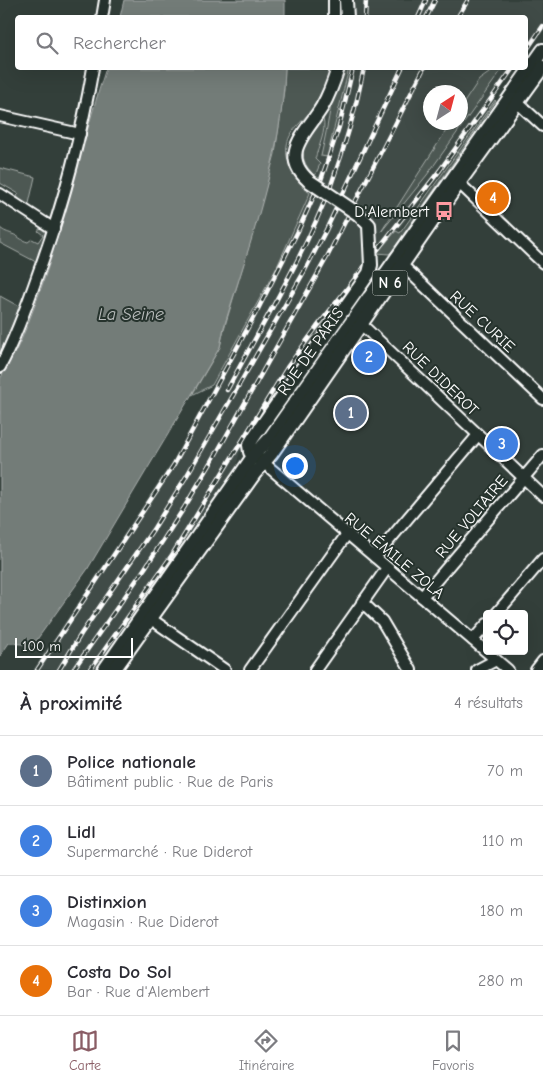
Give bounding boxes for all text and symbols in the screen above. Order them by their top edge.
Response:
search box [15,15,528,70]
icon: search [33,29,61,57]
text: Rechercher [73,32,166,54]
north arrow [423,85,468,130]
pin: 4 [477,179,509,217]
bus stop icon: D'Alembert [433,200,455,222]
place label: D'Alembert [354,203,429,221]
road number: N 6 [372,270,408,296]
street label: RUE CURIE [446,287,519,356]
water label: La Seine [98,304,164,325]
street label: RUE DE PARIS [274,304,348,399]
pin: 2 [353,338,385,376]
street label: RUE DIDEROT [399,338,482,420]
pin: 1 [335,394,367,432]
pin: 3 [486,425,518,463]
your location [282,453,308,479]
street label: RUE VOLTAIRE [432,471,512,562]
street label: RUE ÉMILE ZOLA [341,508,448,603]
map controls [483,610,528,655]
button: locate [483,610,528,655]
scale bar [15,635,132,658]
text: 100 m [22,638,61,655]
text: À proximité [20,691,122,715]
text: 4 résultats [454,694,523,712]
text: Police nationale [67,751,196,773]
text: 1 [33,762,39,780]
text: 70 m [487,762,523,780]
text: Bâtiment public · Rue de Paris [67,773,273,791]
text: Lidl [67,821,96,843]
text: 2 [32,832,40,850]
text: 110 m [482,832,523,850]
text: Supermarché · Rue Diderot [67,843,252,861]
text: Distinxion [67,891,147,913]
text: 3 [32,902,40,920]
text: 180 m [480,902,523,920]
text: Magasin · Rue Diderot [67,913,218,931]
text: Costa Do Sol [67,961,172,983]
text: 4 [32,972,40,990]
text: 280 m [478,972,523,990]
text: Bar · Rue d'Alembert [67,983,209,1001]
tab: Carte [69,1027,101,1074]
tab: Itinéraire [239,1027,294,1074]
tab: Favoris [432,1027,474,1074]

